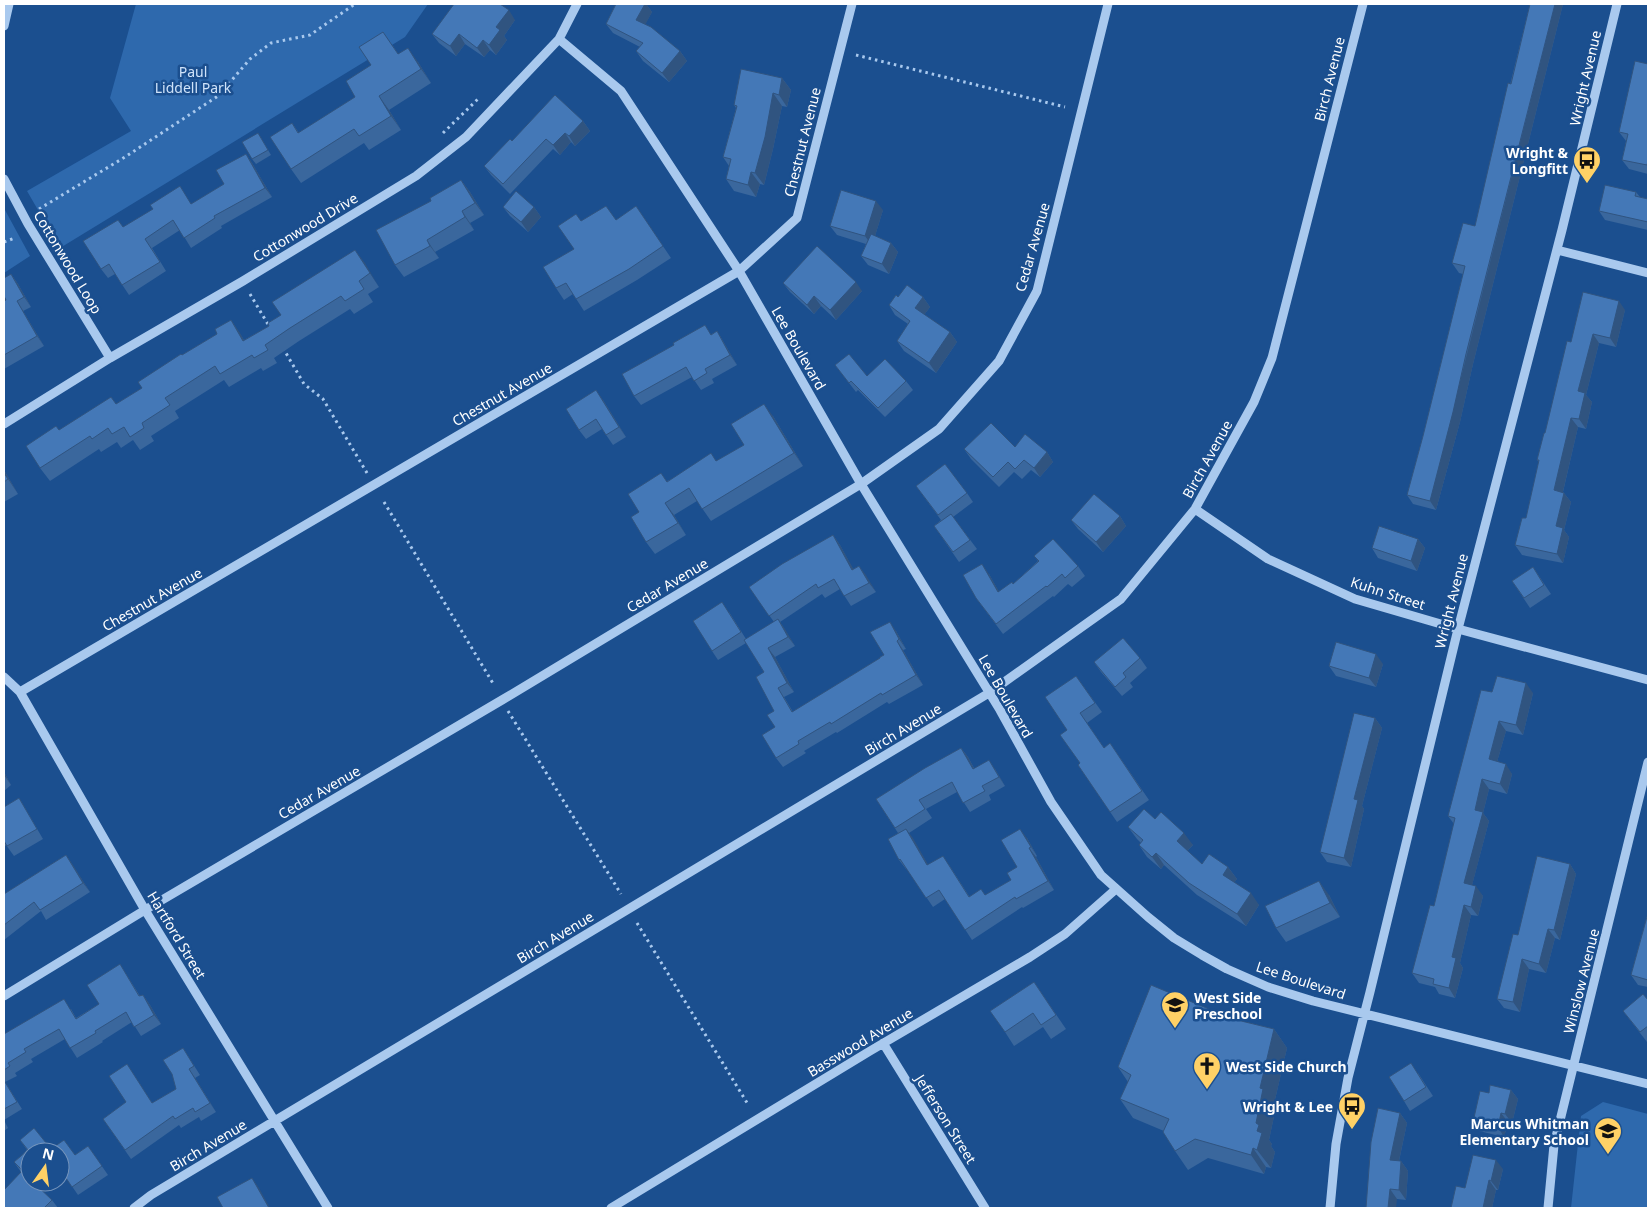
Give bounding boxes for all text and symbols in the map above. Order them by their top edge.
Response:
street label: Wright Avenue [1565,28,1605,128]
street label: Birch Avenue [1309,35,1349,123]
park label: Paul Liddell Park [155,62,232,97]
street label: Chestnut Avenue [779,85,825,199]
place label: Wright & Longfitt [1506,143,1568,178]
bus stop icon: Wright & Longfitt [1572,145,1602,184]
street label: Cottonwood Drive [249,188,361,266]
street label: Cedar Avenue [1010,200,1054,294]
street label: Cottonwood Loop [30,207,106,317]
street label: Lee Boulevard [767,303,831,393]
street label: Chestnut Avenue [449,358,555,430]
street label: Birch Avenue [1178,417,1236,501]
street label: Wright Avenue [1430,551,1472,651]
street label: Cedar Avenue [623,553,711,617]
street label: Chestnut Avenue [99,563,205,635]
street label: Kuhn Street [1348,572,1428,614]
street label: Lee Boulevard [974,651,1038,741]
street label: Birch Avenue [861,699,945,759]
street label: Cedar Avenue [275,761,364,823]
street label: Hartford Street [143,888,211,982]
street label: Birch Avenue [513,907,597,967]
street label: Winslow Avenue [1559,926,1603,1035]
street label: Lee Boulevard [1254,957,1348,1003]
place label: West Side Preschool [1194,988,1262,1023]
school or university icon: West Side Preschool [1160,990,1190,1029]
street label: Basswood Avenue [804,1003,916,1081]
church icon: West Side Church [1192,1051,1222,1090]
place label: West Side Church [1226,1057,1347,1076]
street label: Jefferson Street [910,1069,981,1167]
bus stop icon: Wright & Lee [1337,1091,1367,1130]
place label: Wright & Lee [1243,1097,1333,1116]
place label: Marcus Whitman Elementary School [1459,1114,1589,1149]
street label: Birch Avenue [166,1115,250,1175]
school or university icon: Marcus Whitman Elementary School [1593,1116,1623,1155]
north arrow [20,1142,70,1192]
text: N [40,1143,56,1164]

